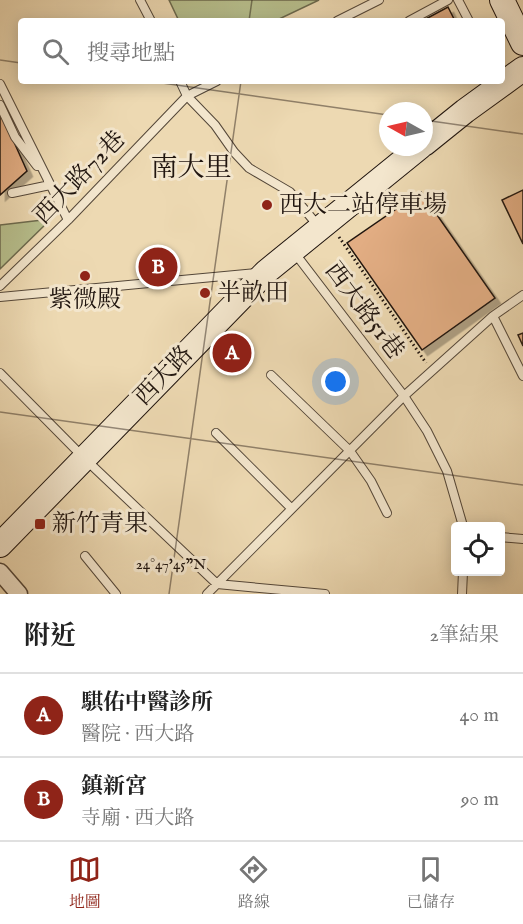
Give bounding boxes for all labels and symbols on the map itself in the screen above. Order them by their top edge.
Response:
north arrow [379,102,433,156]
street label: 西大路72巷 [28,125,132,231]
district label: 南大里 [151,152,232,186]
place label: 西大二站停車場 [279,190,447,221]
marker: 西大二站停車場 [260,198,274,212]
pin: B [138,244,178,290]
street label: 西大路51巷 [317,256,411,366]
marker: 紫微殿 [78,269,92,283]
place label: 半畝田 [217,278,289,309]
place label: 紫微殿 [49,285,121,316]
marker: 半畝田 [198,286,212,300]
pin: A [212,330,252,376]
street label: 西大路 [128,339,200,413]
your location [321,367,350,396]
place label: 新竹青果 [52,509,148,540]
marker: 新竹青果 [33,517,47,531]
text: 24°47'45"N [136,555,206,574]

